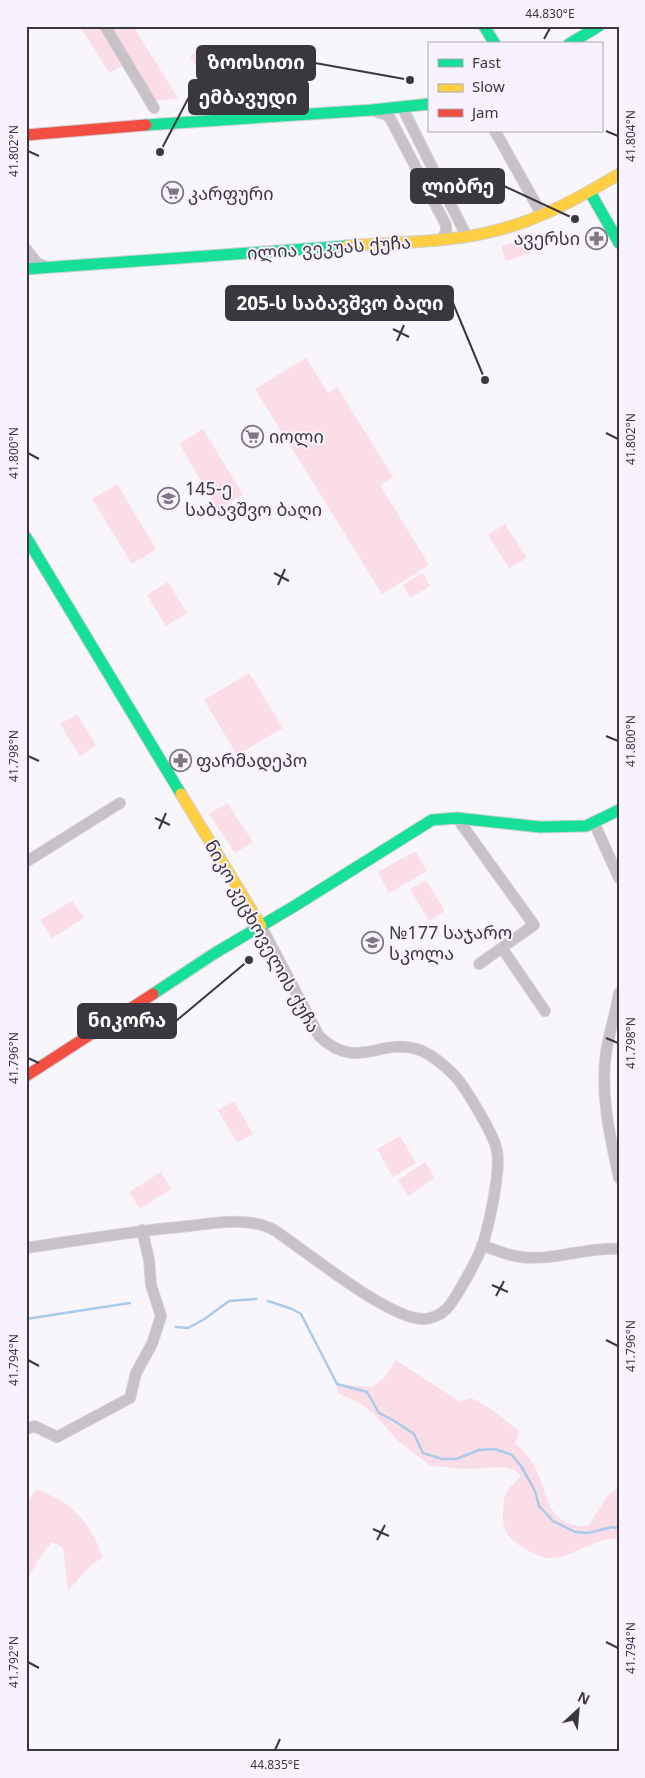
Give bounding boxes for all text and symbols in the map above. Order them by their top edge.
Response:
text: 44.830°E [525,5,575,22]
legend [428,42,602,132]
callout: ზოოსითი [197,46,315,80]
text: ზოოსითი [207,49,305,75]
text: Fast [472,52,501,72]
text: Slow [472,76,505,96]
callout: ემბავუდი [189,80,308,114]
text: ემბავუდი [199,84,297,110]
text: Jam [470,102,499,122]
text: 41.804°N [622,110,639,162]
text: 41.802°N [5,125,22,177]
callout: ლიბრე [411,169,504,203]
text: ლიბრე [422,173,494,199]
supermarket icon: კარფური [160,181,184,205]
place label: კარფური [188,181,274,205]
place label: ავერსი [514,226,580,250]
pharmacy icon: ავერსი [584,226,608,250]
street label: ილია ვეკუას ქუჩა [246,229,412,265]
callout: 205-ს საბავშვო ბაღი [226,286,453,320]
text: 205-ს საბავშვო ბაღი [236,290,444,316]
text: 41.802°N [622,413,639,465]
supermarket icon: იოლი [241,424,265,448]
place label: იოლი [269,424,324,448]
text: 41.800°N [5,427,22,479]
place label: 145-ე საბავშვო ბაღი [185,476,322,521]
school or university icon: 145-ე საბავშვო ბაღი [157,486,181,510]
text: 41.800°N [622,715,639,767]
text: 41.798°N [5,730,22,782]
pharmacy icon: ფარმადეპო [168,748,192,772]
place label: ფარმადეპო [196,748,307,772]
street label: ნიკო კეცხოველის ქუჩა [200,835,326,1037]
place label: №177 საჯარო სკოლა [389,920,512,965]
school or university icon: №177 საჯარო სკოლა [361,930,385,954]
callout: ნიკორა [78,1004,176,1038]
text: ნიკორა [88,1007,166,1033]
text: 41.798°N [622,1017,639,1069]
text: 41.796°N [5,1032,22,1084]
text: 41.796°N [622,1320,639,1372]
text: 41.794°N [5,1334,22,1386]
text: 41.794°N [622,1622,639,1674]
text: 41.792°N [5,1636,22,1688]
north arrow [552,1686,602,1736]
text: N [575,1687,593,1709]
text: 44.835°E [250,1756,300,1773]

